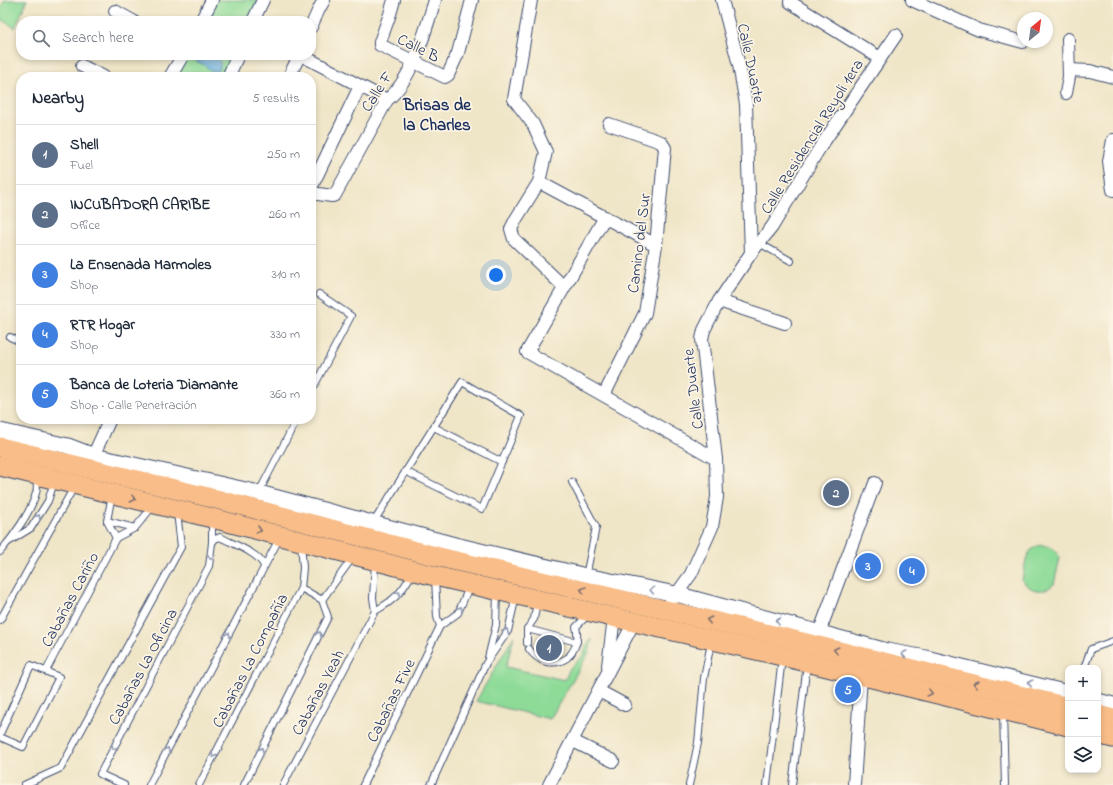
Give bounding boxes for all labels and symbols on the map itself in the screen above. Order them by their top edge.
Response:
north arrow [1017,12,1053,48]
street label: Calle Duarte [730,21,770,106]
street label: Calle B [393,28,444,70]
street label: Calle Residencial Reyoli 1era [755,55,870,219]
street label: Calle F [356,66,400,117]
district label: Brisas de la Charles [402,93,472,138]
street label: Camino del Sur [622,192,658,294]
your location [486,265,506,285]
street label: Calle Duarte [677,346,711,430]
pin: 2 [823,478,849,508]
one-way arrow [130,494,136,502]
one-way arrow [33,514,40,521]
one-way arrow [255,525,262,534]
street label: Cabañas Cariño [36,548,106,652]
pin: 3 [855,551,881,581]
one-way arrow [207,554,216,560]
pin: 4 [899,556,925,586]
one-way arrow [649,586,655,594]
one-way arrow [580,587,586,595]
street label: Cabañas La Compañía [206,590,295,732]
one-way arrow [393,591,400,599]
street label: Cabañas La Oficina [103,604,185,730]
one-way arrow [455,606,462,613]
one-way arrow [706,616,713,624]
one-way arrow [774,618,781,626]
one-way arrow [501,627,509,635]
one-way arrow [315,631,322,638]
one-way arrow [223,632,230,639]
pin: 1 [536,633,562,663]
street label: Cabañas Yeah [286,646,351,740]
one-way arrow [833,647,839,655]
one-way arrow [900,650,907,659]
street label: Cabañas Five [361,654,423,747]
pin: 5 [835,675,861,705]
one-way arrow [1027,679,1033,687]
one-way arrow [973,681,979,689]
one-way arrow [927,688,933,696]
one-way arrow [111,743,119,750]
one-way arrow [162,747,170,755]
one-way arrow [256,747,264,754]
one-way arrow [211,751,219,758]

